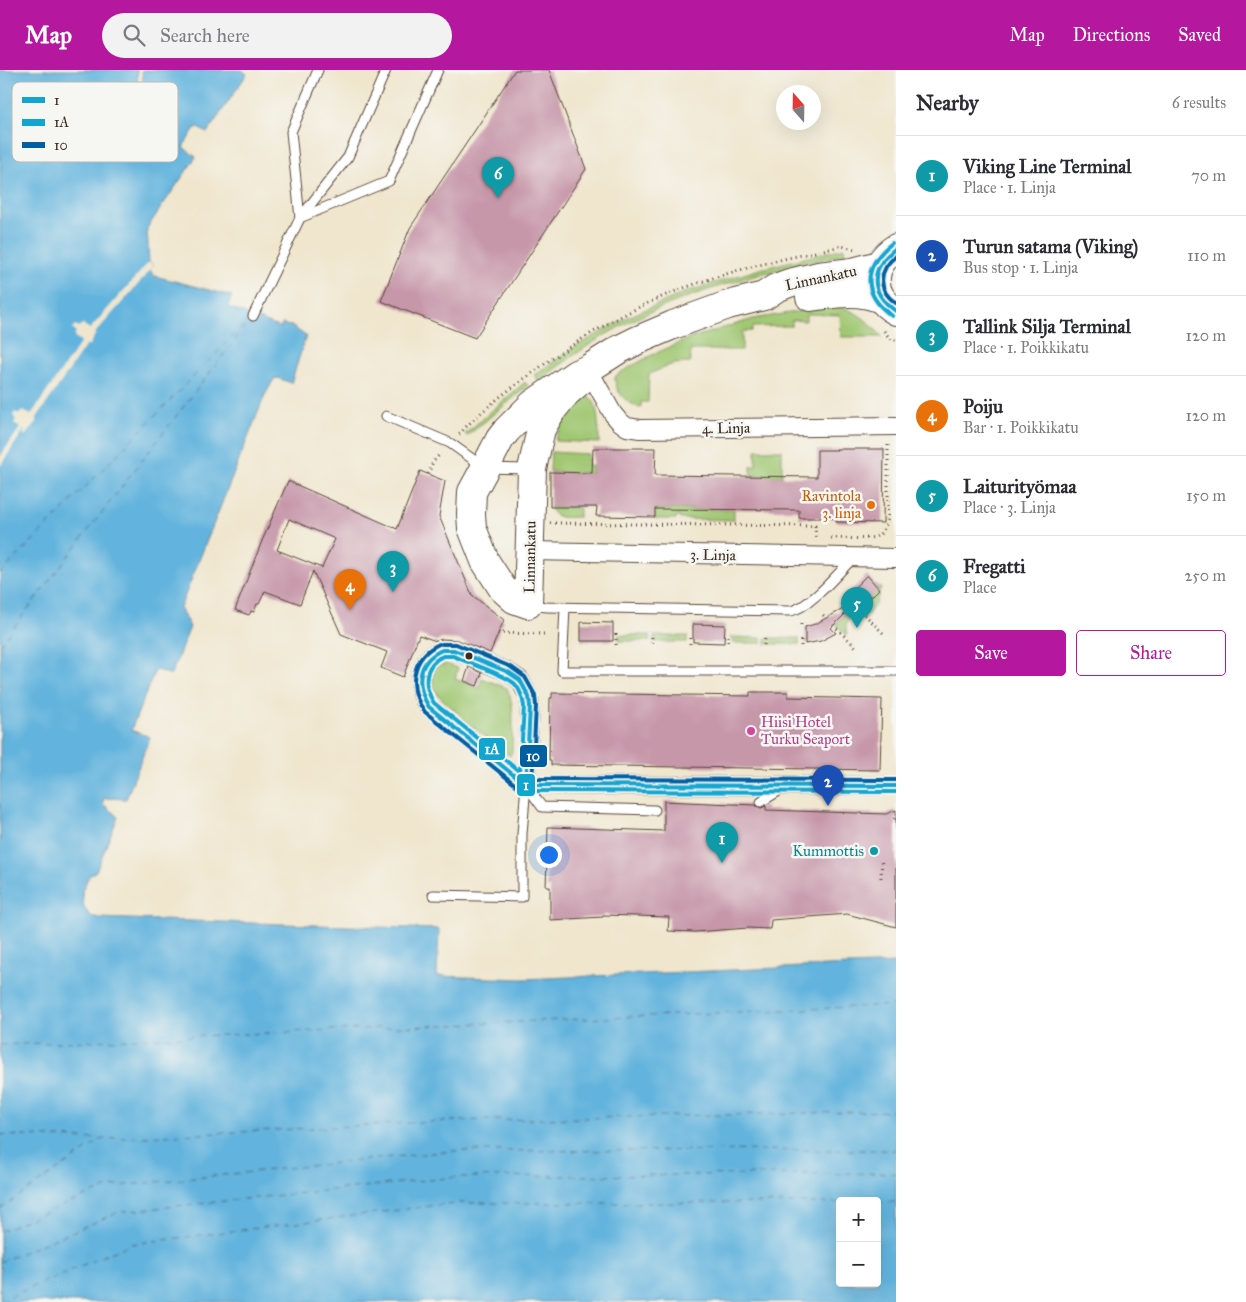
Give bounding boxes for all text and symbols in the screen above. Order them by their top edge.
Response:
search box [102,13,452,58]
text: Map [25,20,72,50]
icon: search [120,21,148,49]
text: Search here [160,24,250,47]
text: Map [1009,24,1045,46]
text: Directions [1073,24,1150,46]
text: Saved [1178,24,1221,46]
legend [12,82,178,162]
north arrow [776,85,821,130]
text: Nearby [916,90,979,116]
text: 1 [54,92,60,109]
text: 6 results [1172,93,1226,112]
text: 1A [54,114,70,131]
text: 10 [54,137,68,154]
text: Viking Line Terminal [963,155,1131,178]
pin: 6 [482,157,514,198]
text: 1 [929,166,935,185]
text: 70 m [1191,166,1226,185]
text: Place · 1. Linja [963,178,1056,197]
text: Turun satama (Viking) [963,235,1138,258]
text: 2 [928,246,936,265]
text: 110 m [1187,246,1226,265]
text: Bus stop · 1. Linja [963,258,1078,277]
street label: Linnankatu [784,262,858,294]
text: Tallink Silja Terminal [963,315,1131,338]
text: 3 [929,326,935,345]
text: 120 m [1186,326,1226,345]
text: Place · 1. Poikkikatu [963,338,1089,357]
text: Poiju [963,395,1003,418]
text: 4 [928,406,936,425]
text: 120 m [1186,406,1226,425]
text: Bar · 1. Poikkikatu [963,418,1079,437]
street label: 4. Linja [702,419,751,437]
text: Laiturityömaa [963,475,1076,498]
text: 5 [928,486,936,505]
text: 150 m [1186,486,1226,505]
place label: Ravintola 3. linja [802,487,862,522]
text: Place · 3. Linja [963,498,1056,517]
marker: Ravintola 3. linja [865,499,877,511]
street label: Linnankatu [520,521,540,593]
street label: 3. Linja [690,546,737,564]
pin: 3 [377,551,409,592]
text: Fregatti [963,555,1025,578]
text: 6 [928,566,936,585]
text: 250 m [1185,566,1226,585]
pin: 4 [334,569,366,610]
text: Place [963,578,997,597]
pin: 5 [841,587,873,628]
button: Save [916,630,1066,676]
button: Share [1076,630,1226,676]
unlabelled marker [464,651,474,661]
place label: Hiisi Hotel Turku Seaport [761,713,851,748]
marker: Hiisi Hotel Turku Seaport [745,725,757,737]
line badge: 1A [478,737,506,761]
text: 1A [485,741,500,758]
line badge: 10 [519,744,548,768]
text: 10 [526,748,540,765]
pin: 2 [812,765,844,806]
line badge: 1 [516,773,536,797]
text: 1 [523,777,529,794]
pin: 1 [706,822,738,863]
your location [536,842,562,868]
place label: Kummottis [793,842,864,860]
marker: Kummottis [868,845,880,857]
map controls [836,1197,881,1287]
button: + [836,1197,881,1242]
button: − [836,1242,881,1287]

